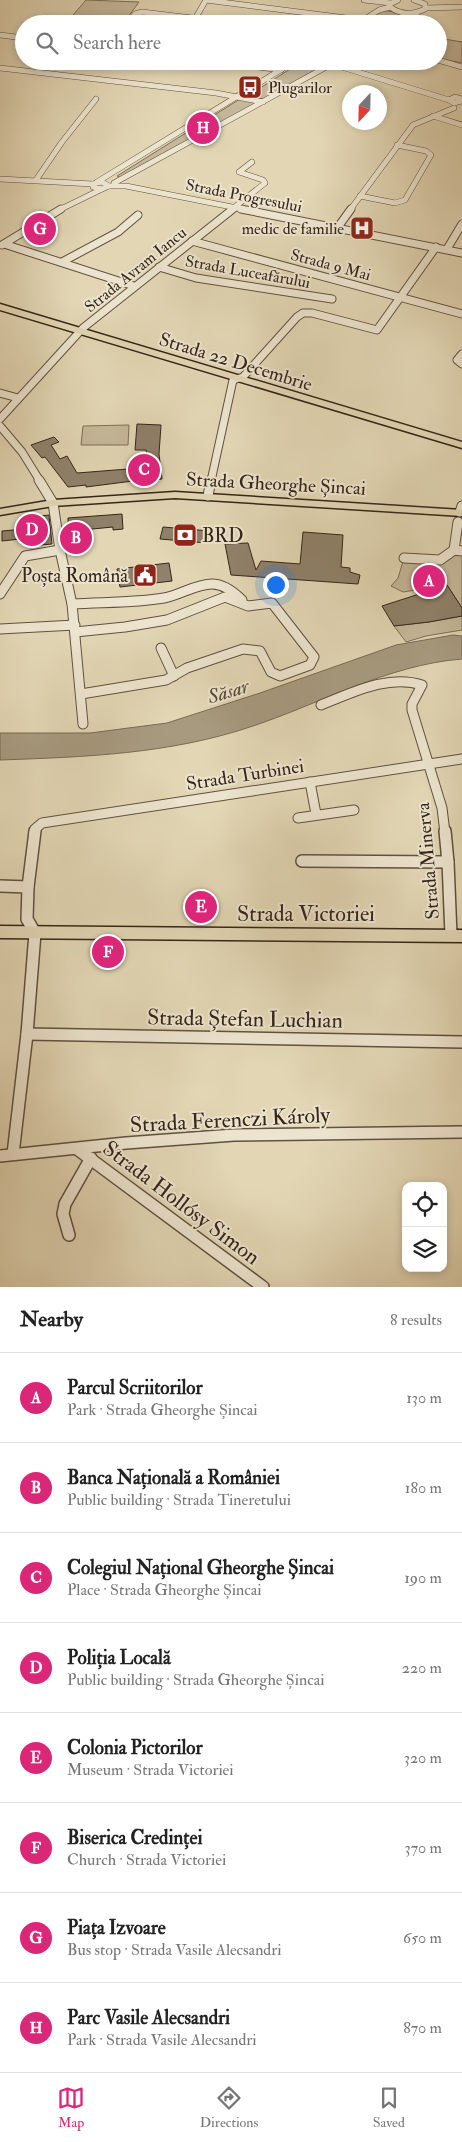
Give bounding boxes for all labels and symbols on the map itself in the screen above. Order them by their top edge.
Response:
bus stop icon: Plugarilor [237,74,263,100]
place label: Plugarilor [268,78,332,98]
north arrow [342,85,387,130]
pin: H [187,109,219,147]
street label: Strada Progresului [184,175,304,217]
pin: G [24,210,56,248]
hospital icon: medic de familie [349,215,375,241]
place label: medic de familie [242,219,344,239]
street label: Strada Avram Iancu [81,223,191,317]
street label: Strada 9 Mai [288,245,373,285]
street label: Strada Luceafărului [184,251,312,293]
street label: Strada 22 Decembrie [156,327,315,397]
pin: C [128,451,160,489]
street label: Strada Gheorghe Șincai [185,467,366,501]
pin: D [16,511,48,549]
pin: B [60,519,92,557]
bank icon: BRD [172,522,198,548]
place label: BRD [202,524,243,548]
public building icon: Poșta Română [132,562,158,588]
pin: A [413,562,445,600]
place label: Poșta Română [21,564,128,588]
your location [263,572,289,598]
water label: Săsar [203,673,253,710]
street label: Strada Turbinei [185,754,306,796]
street label: Strada Minerva [411,801,445,920]
pin: E [185,888,217,926]
street label: Strada Victoriei [237,900,375,928]
pin: F [92,933,124,971]
street label: Strada Ștefan Luchian [147,1003,343,1035]
street label: Strada Ferenczi Károly [129,1101,331,1139]
street label: Strada Hollósy Simon [97,1134,266,1271]

